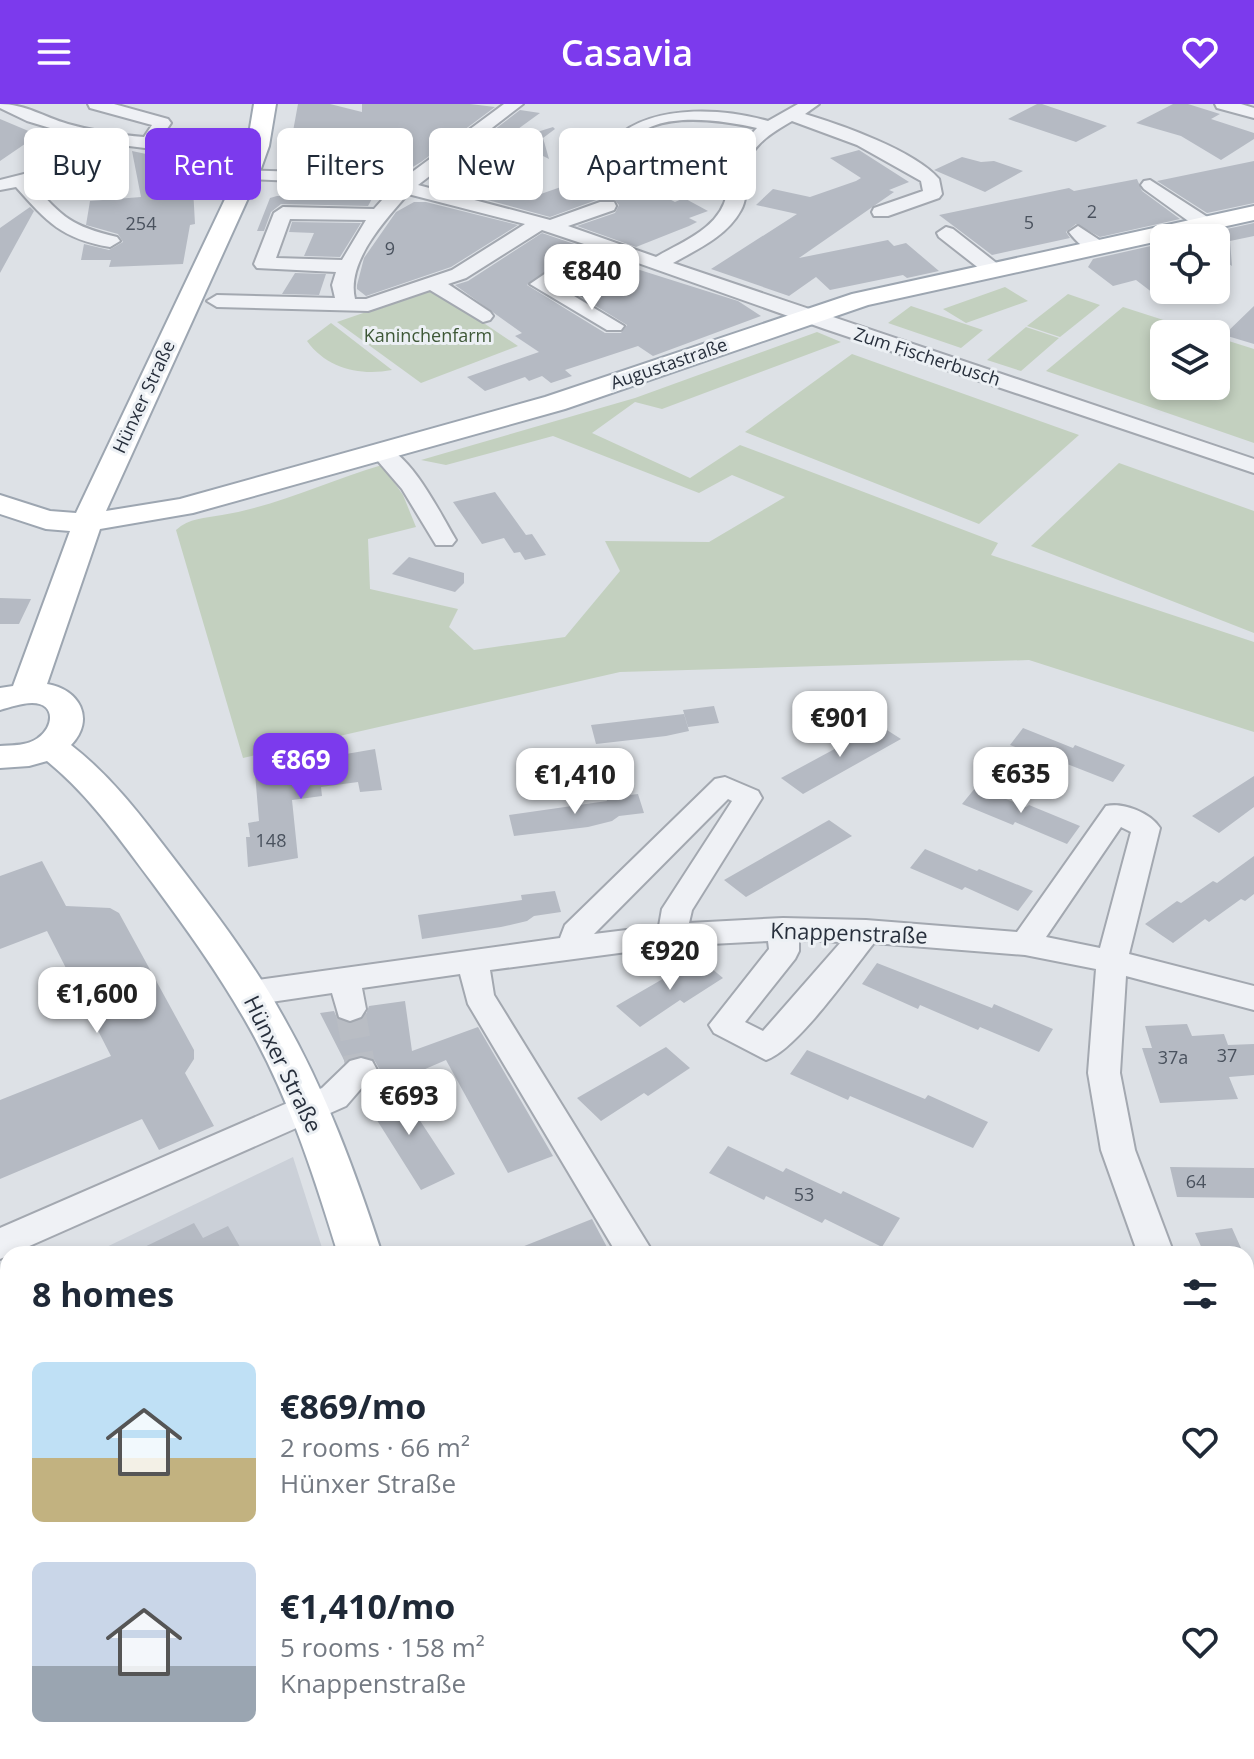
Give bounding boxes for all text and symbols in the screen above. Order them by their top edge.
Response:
text: Casavia [561,28,693,77]
icon: menu [32,30,76,74]
icon: heart [1178,30,1222,74]
chip: Buy [24,128,129,200]
chip: Rent [145,128,261,200]
chip: Filters [277,128,413,200]
chip: New [429,128,543,200]
chip: Apartment [559,128,756,200]
house number: 2 [1087,199,1097,223]
house number: 5 [1024,210,1034,234]
house number: 254 [126,211,156,235]
map controls [1150,224,1230,400]
button: locate [1150,224,1230,304]
house number: 9 [385,236,395,260]
pin: €840 [545,244,639,312]
text: €840 [562,252,622,288]
button: layers [1150,320,1230,400]
street label: Zum Fischerbusch [851,321,1004,391]
park label: Kaninchenfarm [364,323,492,347]
street label: Augustastraße [607,332,730,394]
street label: Hünxer Straße [106,336,180,457]
pin: €901 [793,691,887,759]
text: €901 [810,699,870,735]
pin: €869 [254,733,348,801]
text: €869 [271,741,331,777]
pin: €635 [974,747,1068,815]
pin: €1,410 [510,748,640,816]
text: €635 [991,755,1051,791]
text: €1,410 [534,756,616,792]
house number: 148 [256,828,286,852]
street label: Knappenstraße [770,914,928,950]
pin: €920 [623,924,717,992]
text: €920 [640,932,700,968]
pin: €1,600 [32,967,162,1035]
text: €1,600 [56,975,138,1011]
street label: Hünxer Straße [238,990,330,1137]
house number: 37 [1217,1043,1237,1067]
house number: 37a [1158,1045,1188,1069]
pin: €693 [362,1069,456,1137]
text: €693 [379,1077,439,1113]
house number: 64 [1186,1169,1206,1193]
house number: 53 [794,1182,814,1206]
text: 8 homes [32,1271,174,1317]
icon: filters [1178,1272,1222,1316]
text: €869/mo [280,1383,426,1429]
icon: home [96,1394,192,1490]
icon: heart [1178,1420,1222,1464]
text: 2 rooms · 66 m² [280,1429,470,1465]
text: Hünxer Straße [280,1465,456,1501]
text: €1,410/mo [280,1583,455,1629]
icon: home [96,1594,192,1690]
icon: heart [1178,1620,1222,1664]
text: 5 rooms · 158 m² [280,1629,485,1665]
text: Knappenstraße [280,1665,466,1701]

